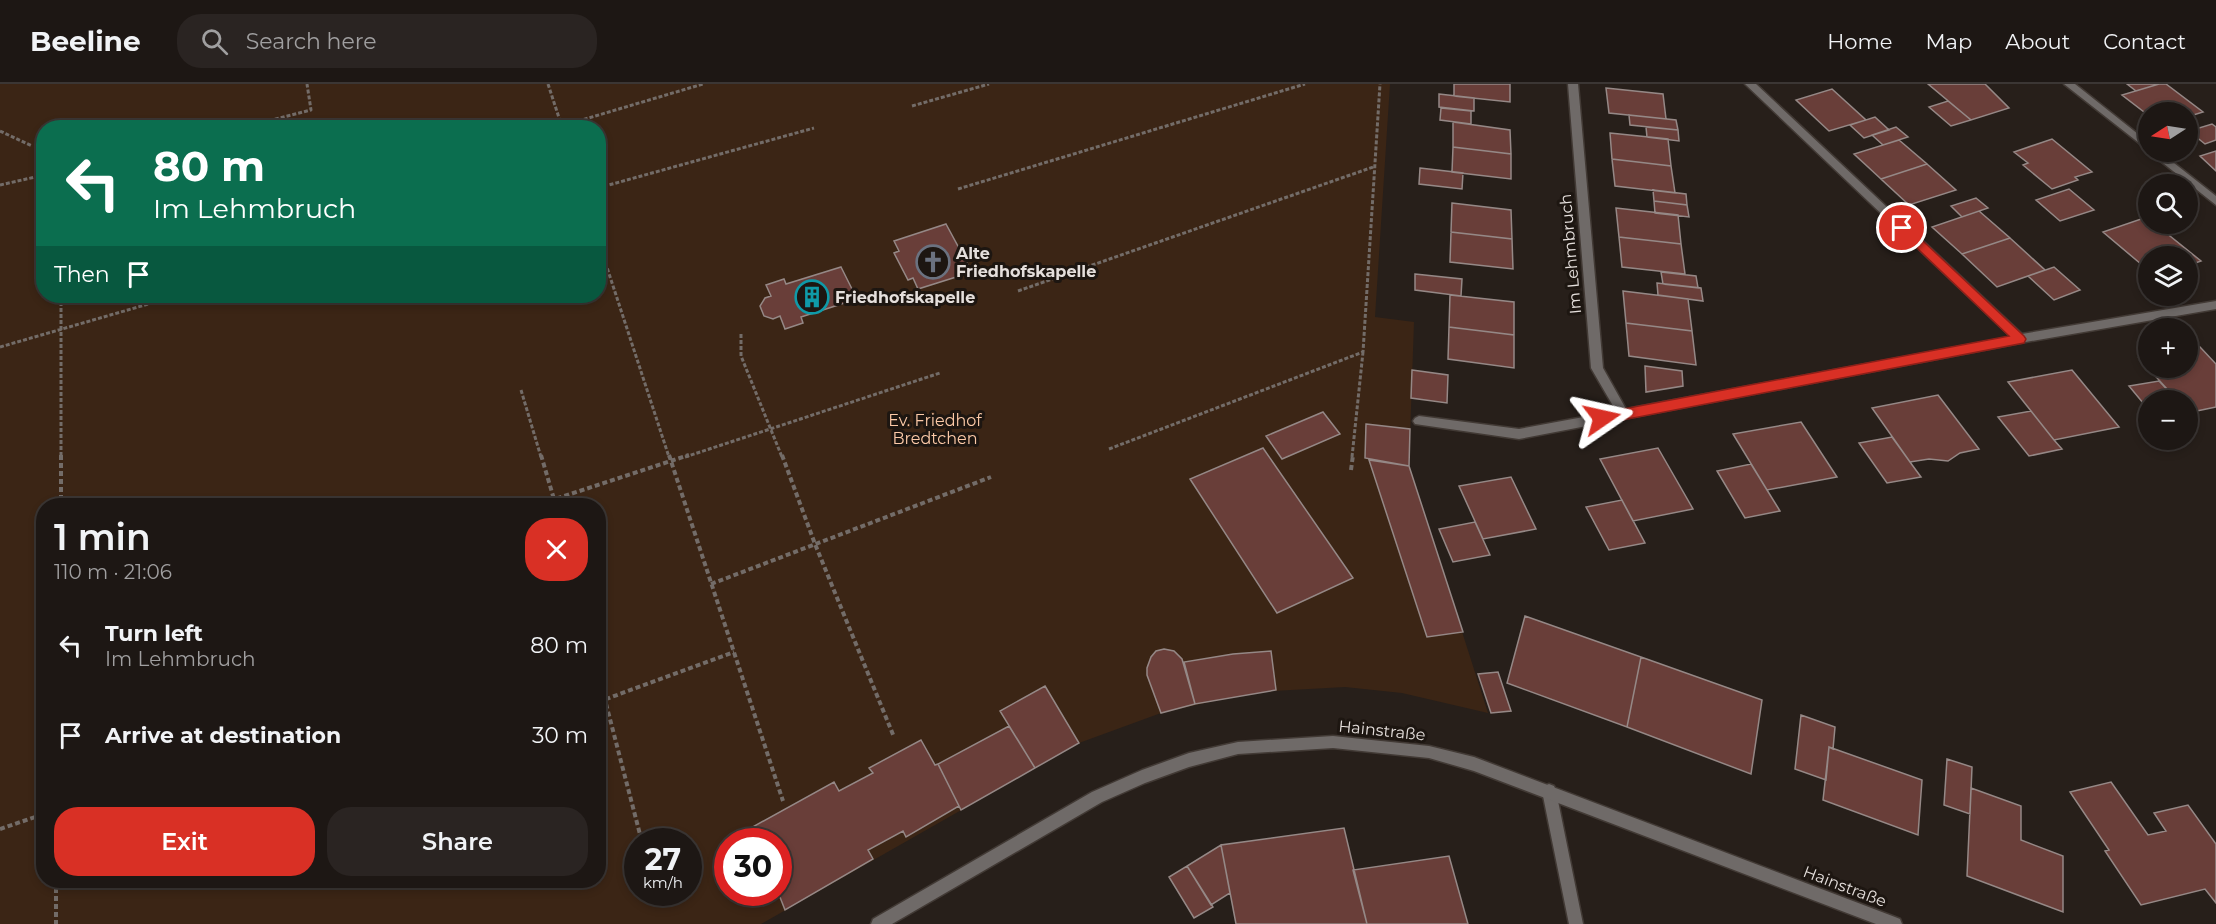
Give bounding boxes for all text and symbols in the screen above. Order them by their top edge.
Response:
search box [177,14,597,68]
text: Beeline [30,24,141,58]
icon: search [198,25,231,58]
text: Search here [246,28,377,55]
text: Home [1827,29,1892,54]
text: Map [1925,29,1972,54]
text: About [2005,29,2070,54]
text: Contact [2103,29,2186,54]
north arrow [2138,102,2198,162]
map controls [2138,102,2198,450]
text: 80 m [153,140,265,192]
icon: left [54,144,132,222]
button: search [2138,174,2198,234]
text: Im Lehmbruch [153,192,356,225]
street label: Im Lehmbruch [1556,193,1585,315]
pin [1876,202,1927,253]
icon: arrive [1885,211,1918,244]
church icon: Alte Friedhofskapelle [915,244,951,280]
place label: Alte Friedhofskapelle [955,244,1096,281]
button: layers [2138,246,2198,306]
icon: arrive [122,258,155,291]
text: Then [54,261,110,288]
building icon: Friedhofskapelle [794,279,830,315]
place label: Friedhofskapelle [835,288,975,307]
button: + [2138,318,2198,378]
position arrow [1570,386,1634,450]
button: − [2138,390,2198,450]
park label: Ev. Friedhof Bredtchen [888,411,982,448]
text: 1 min [54,515,151,559]
button: close [525,518,588,581]
text: 110 m · 21:06 [54,560,172,584]
text: Turn left [105,620,203,647]
icon: left [54,629,87,662]
text: 80 m [530,632,588,659]
text: Im Lehmbruch [105,647,256,671]
street label: Hainstraße [1337,716,1426,745]
icon: arrive [54,719,87,752]
text: Arrive at destination [105,722,341,749]
text: 30 m [532,722,588,749]
button: Exit [54,807,315,876]
button: Share [327,807,588,876]
speed limit sign: 30 [714,828,792,906]
text: 27 [645,841,681,878]
street label: Hainstraße [1801,862,1889,911]
text: km/h [643,873,683,892]

